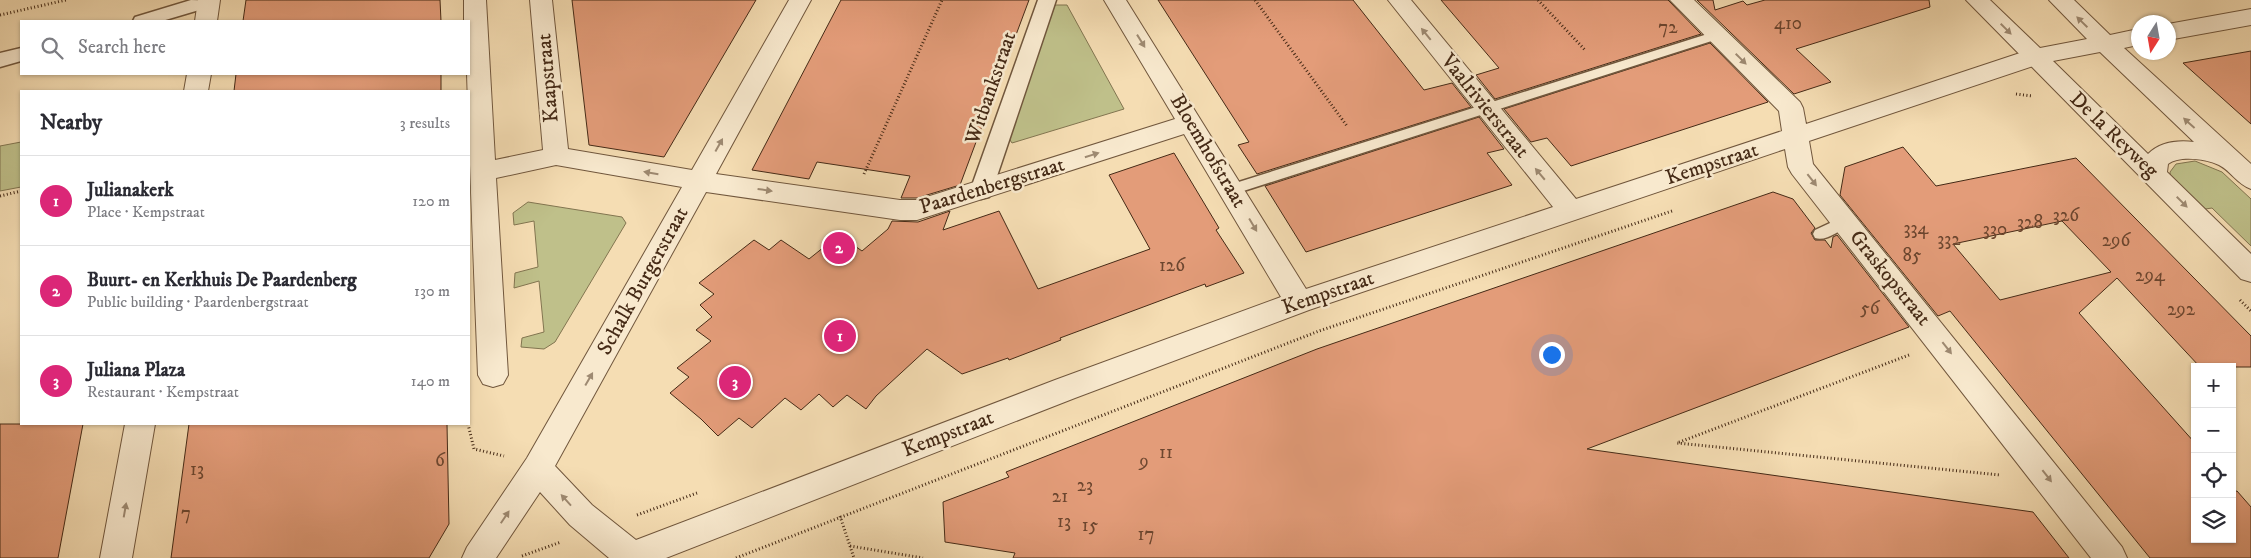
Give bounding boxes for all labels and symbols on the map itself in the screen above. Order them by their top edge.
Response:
house number: 410 [1774,12,1802,35]
north arrow [2131,15,2176,60]
house number: 72 [1658,16,1678,39]
one-way arrow [2077,16,2089,28]
one-way arrow [1999,22,2011,34]
street label: Witbankstraat [959,28,1023,149]
one-way arrow [1421,28,1432,41]
street label: Kaapstraat [531,32,565,124]
one-way arrow [1136,35,1146,48]
street label: Vaalrivierstraat [1434,48,1535,164]
one-way arrow [1735,53,1747,65]
street label: De la Reyweg [2064,86,2164,184]
street label: Bloemhofstraat [1164,89,1252,213]
one-way arrow [2183,117,2195,129]
street label: Kempstraat [1662,137,1762,191]
one-way arrow [715,138,724,152]
one-way arrow [1085,150,1100,158]
street label: Paardenbergstraat [916,151,1068,220]
one-way arrow [1535,167,1546,180]
one-way arrow [643,168,659,176]
one-way arrow [1807,174,1818,187]
one-way arrow [757,186,773,194]
one-way arrow [2175,196,2187,208]
street label: Schalk Burgerstraat [592,202,695,360]
house number: 326 [2053,204,2080,227]
house number: 328 [2017,211,2043,234]
house number: 334 [1903,217,1930,240]
house number: 330 [1983,218,2007,241]
one-way arrow [1248,219,1257,232]
street label: Graskopstraat [1844,225,1937,331]
house number: 332 [1937,228,1961,251]
pin: 2 [823,229,855,267]
house number: 296 [2102,229,2131,252]
house number: 85 [1903,244,1922,267]
house number: 126 [1159,254,1186,277]
house number: 294 [2135,264,2166,287]
street label: Kempstraat [1279,265,1378,321]
house number: 56 [1860,297,1881,320]
house number: 292 [2167,298,2196,321]
pin: 1 [824,317,856,355]
one-way arrow [1941,341,1952,354]
your location [1539,342,1565,368]
pin: 3 [719,363,751,401]
one-way arrow [585,371,593,386]
street label: Kempstraat [899,405,998,463]
house number: 11 [1159,441,1173,464]
house number: 6 [435,449,446,472]
house number: 9 [1138,450,1149,473]
house number: 13 [190,458,204,481]
one-way arrow [2041,469,2052,482]
house number: 23 [1077,474,1093,497]
house number: 21 [1052,485,1068,508]
one-way arrow [560,494,572,506]
one-way arrow [121,502,129,518]
house number: 7 [181,502,191,525]
house number: 13 [1057,510,1071,533]
one-way arrow [500,511,510,524]
house number: 15 [1082,514,1099,537]
house number: 17 [1138,523,1155,546]

